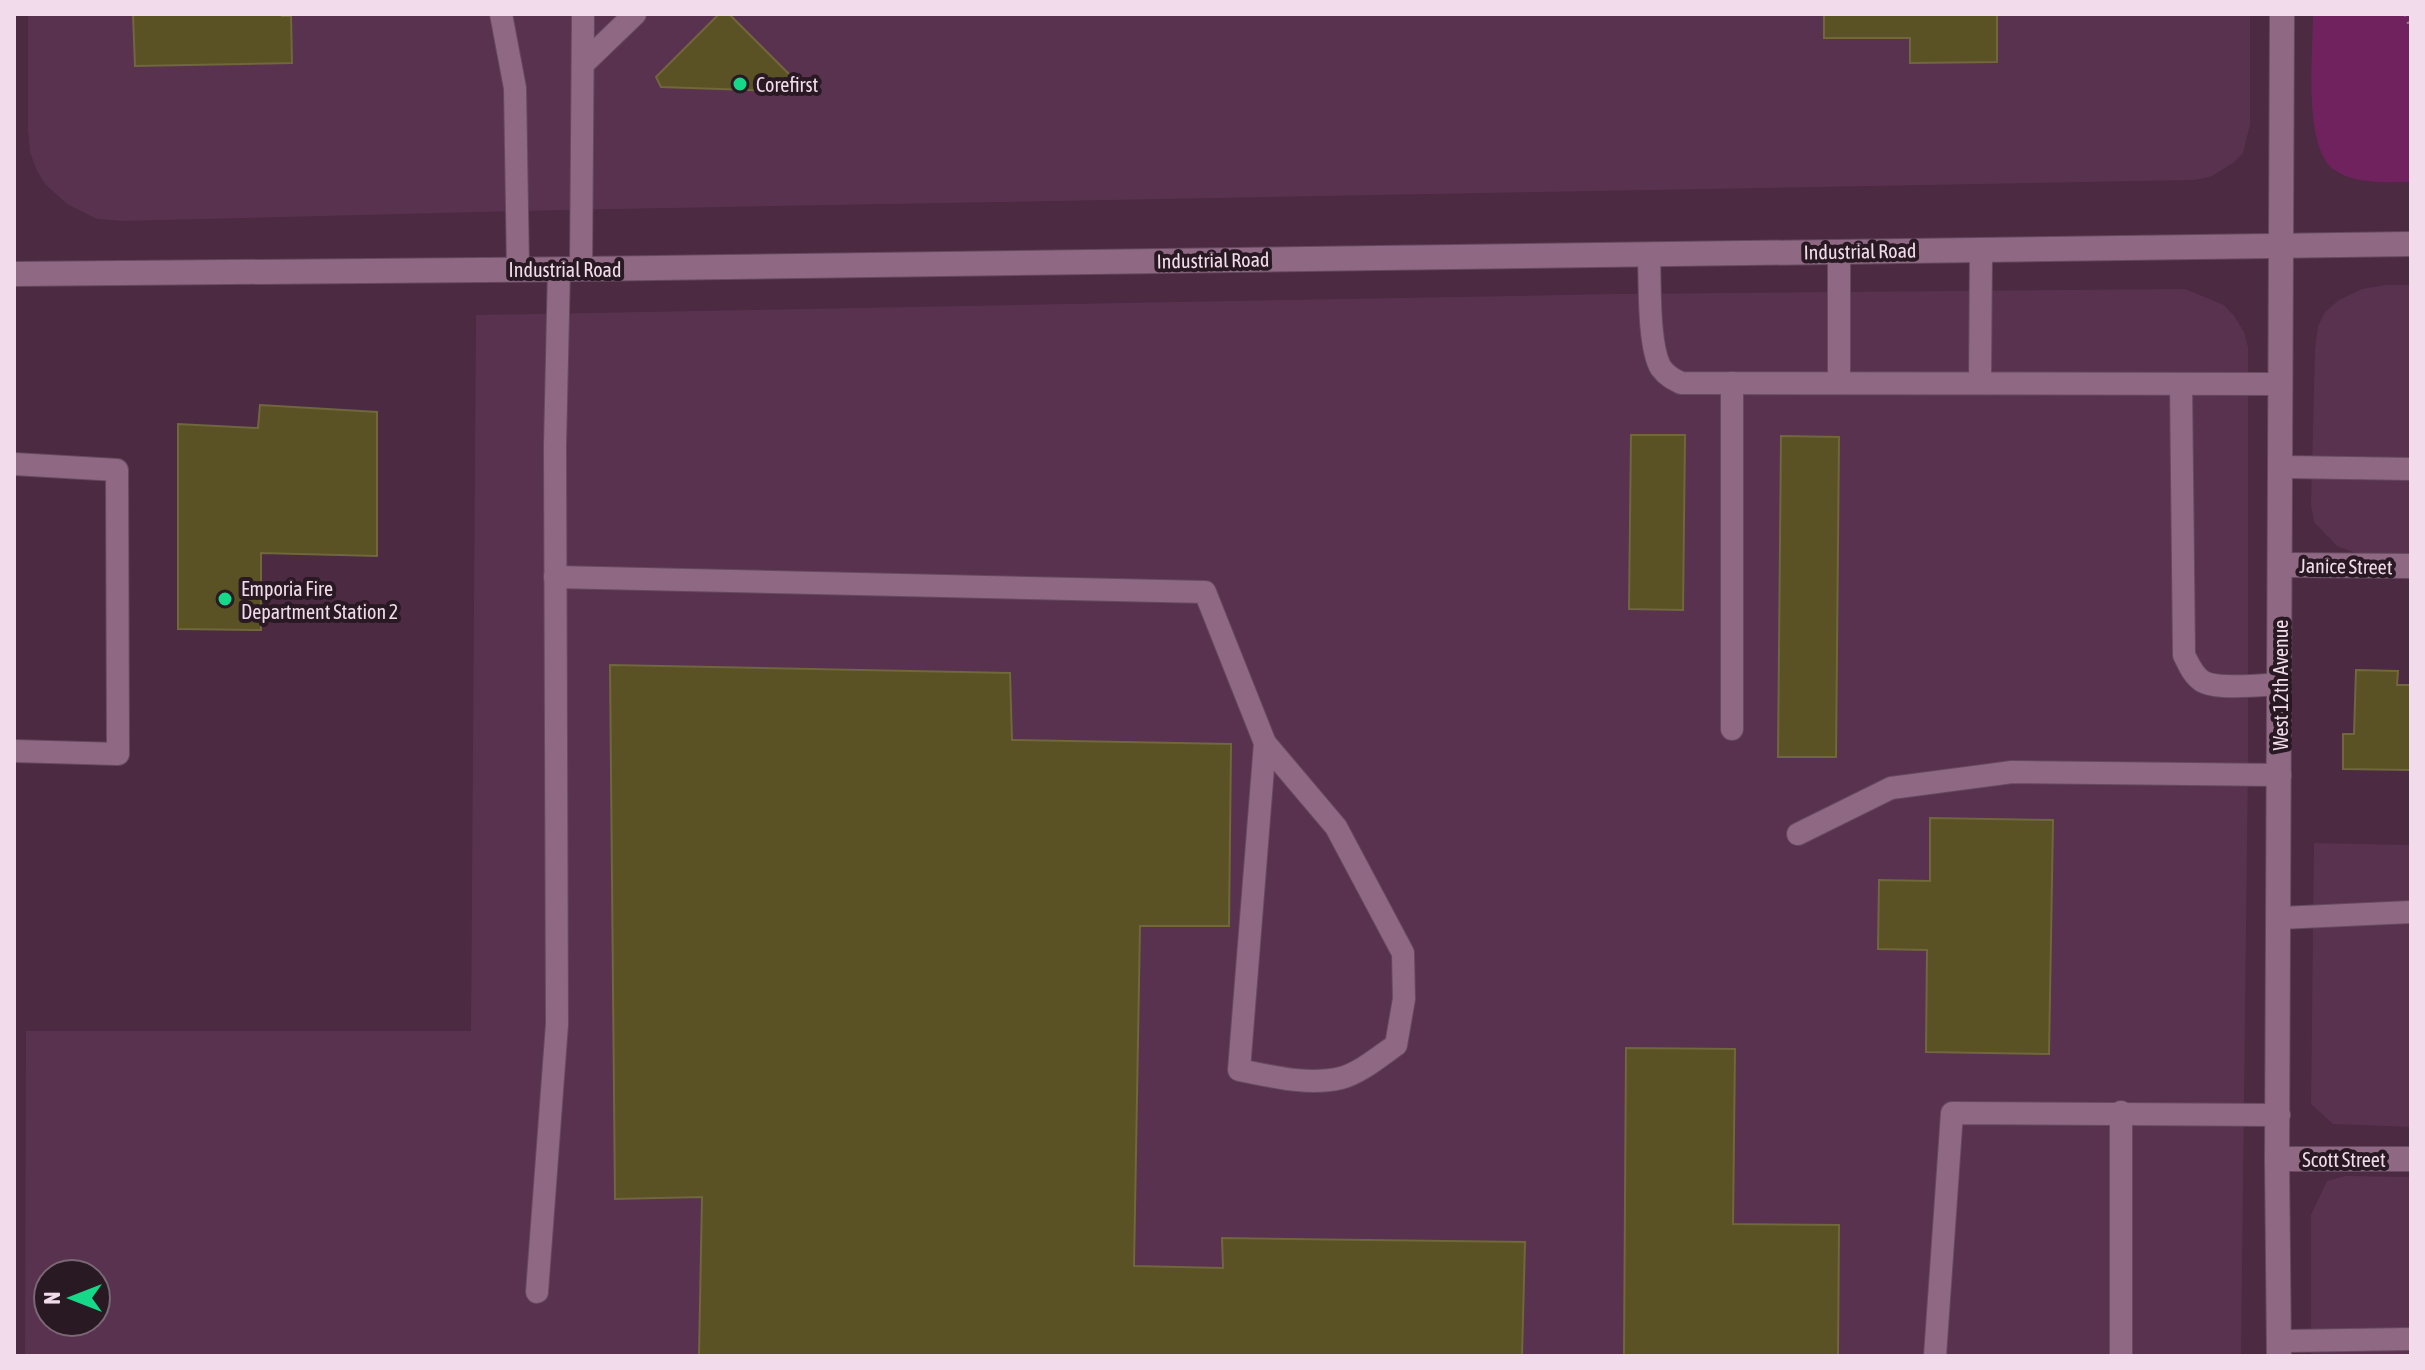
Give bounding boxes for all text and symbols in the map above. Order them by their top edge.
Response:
place label: Corefirst [756,73,818,96]
marker: Corefirst [731,75,749,93]
street label: Industrial Road [1803,239,1917,263]
street label: Industrial Road [1156,248,1270,272]
street label: Industrial Road [509,258,621,281]
street label: Janice Street [2299,554,2393,578]
place label: Emporia Fire Department Station 2 [241,577,398,623]
marker: Emporia Fire Department Station 2 [216,590,234,608]
street label: West 12th Avenue [2269,620,2292,750]
street label: Scott Street [2302,1148,2386,1171]
north arrow [32,1258,112,1338]
text: N [39,1292,65,1304]

